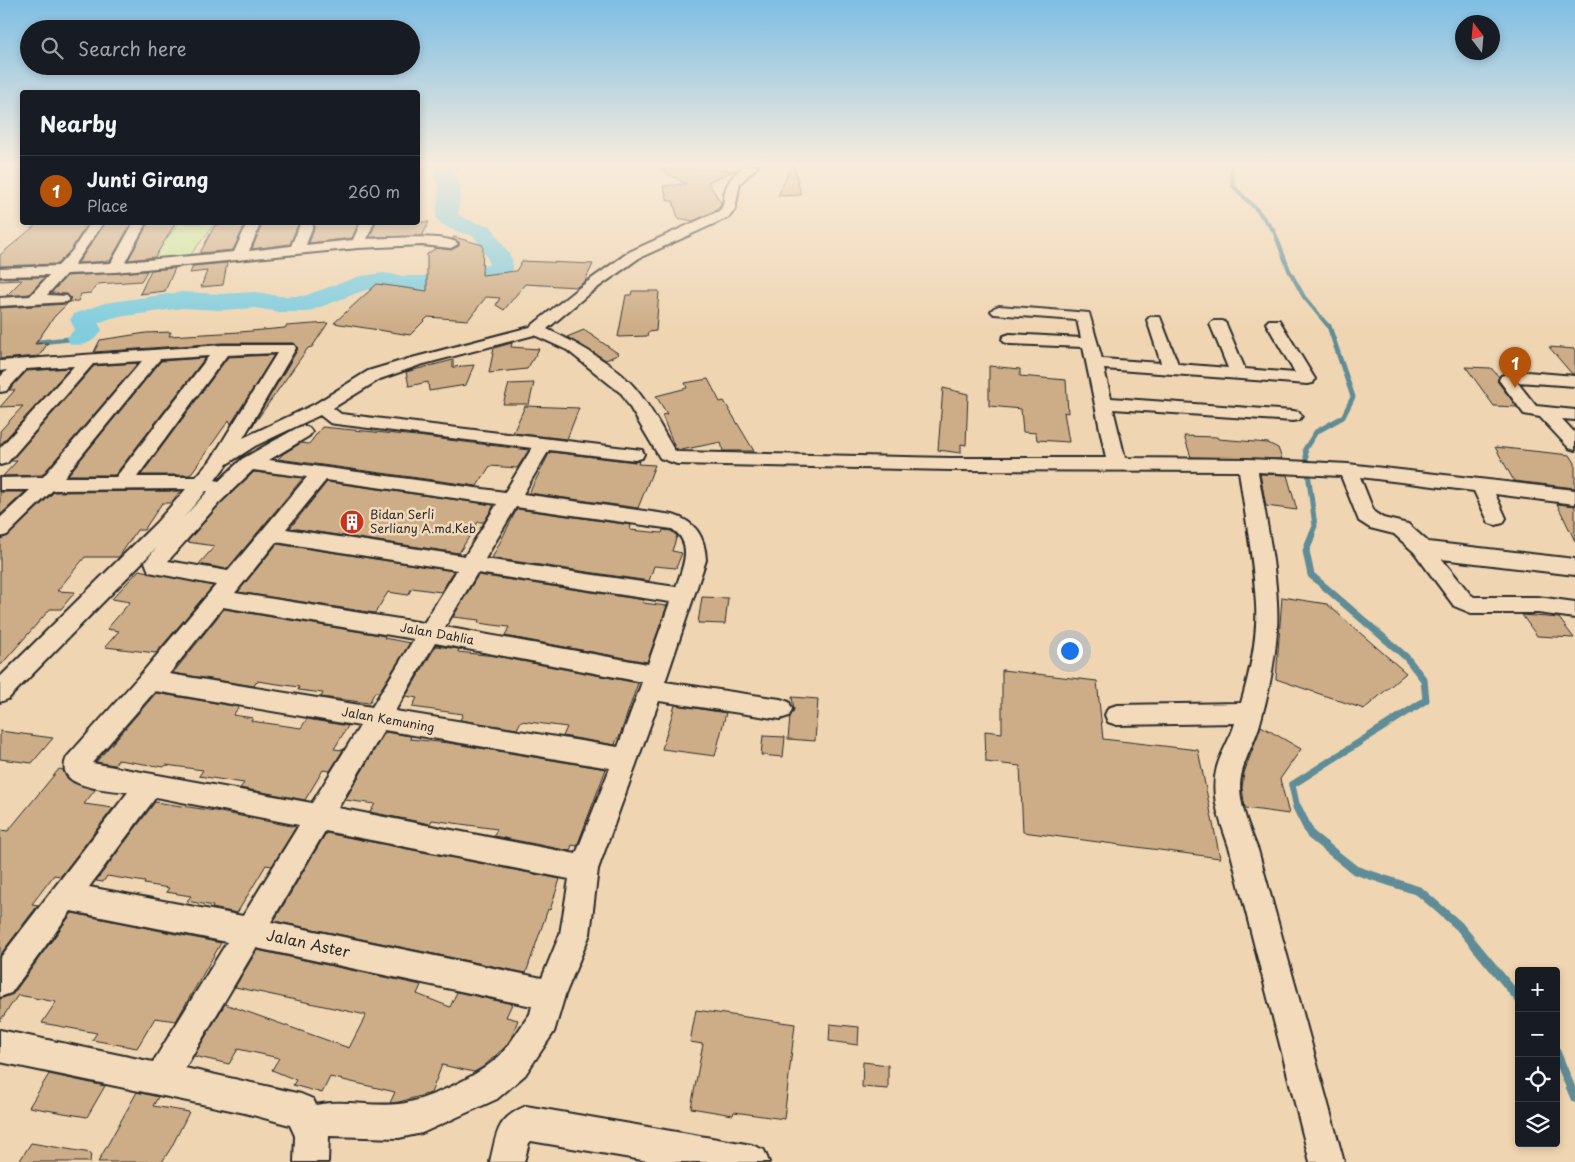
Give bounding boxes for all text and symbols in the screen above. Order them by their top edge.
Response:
north arrow [1455,15,1500,60]
search box [20,20,420,75]
icon: search [38,34,66,62]
text: Search here [78,34,187,62]
text: Nearby [40,107,117,139]
text: Junti Girang [87,165,208,193]
text: 1 [52,179,60,203]
text: 260 m [348,179,400,203]
text: Place [87,193,128,217]
pin: 1 [1499,347,1531,388]
place label: Bidan Serli Serliany A.md.Keb [370,505,476,537]
building icon: Bidan Serli Serliany A.md.Keb [339,509,365,535]
street label: Jalan Dahlia [399,618,476,648]
your location [1057,638,1083,664]
street label: Jalan Kemuning [340,702,436,736]
street label: Jalan Aster [264,922,352,963]
map controls [1515,967,1560,1147]
button: + [1515,967,1560,1012]
button: − [1515,1012,1560,1057]
button: locate [1515,1057,1560,1102]
button: layers [1515,1102,1560,1147]

